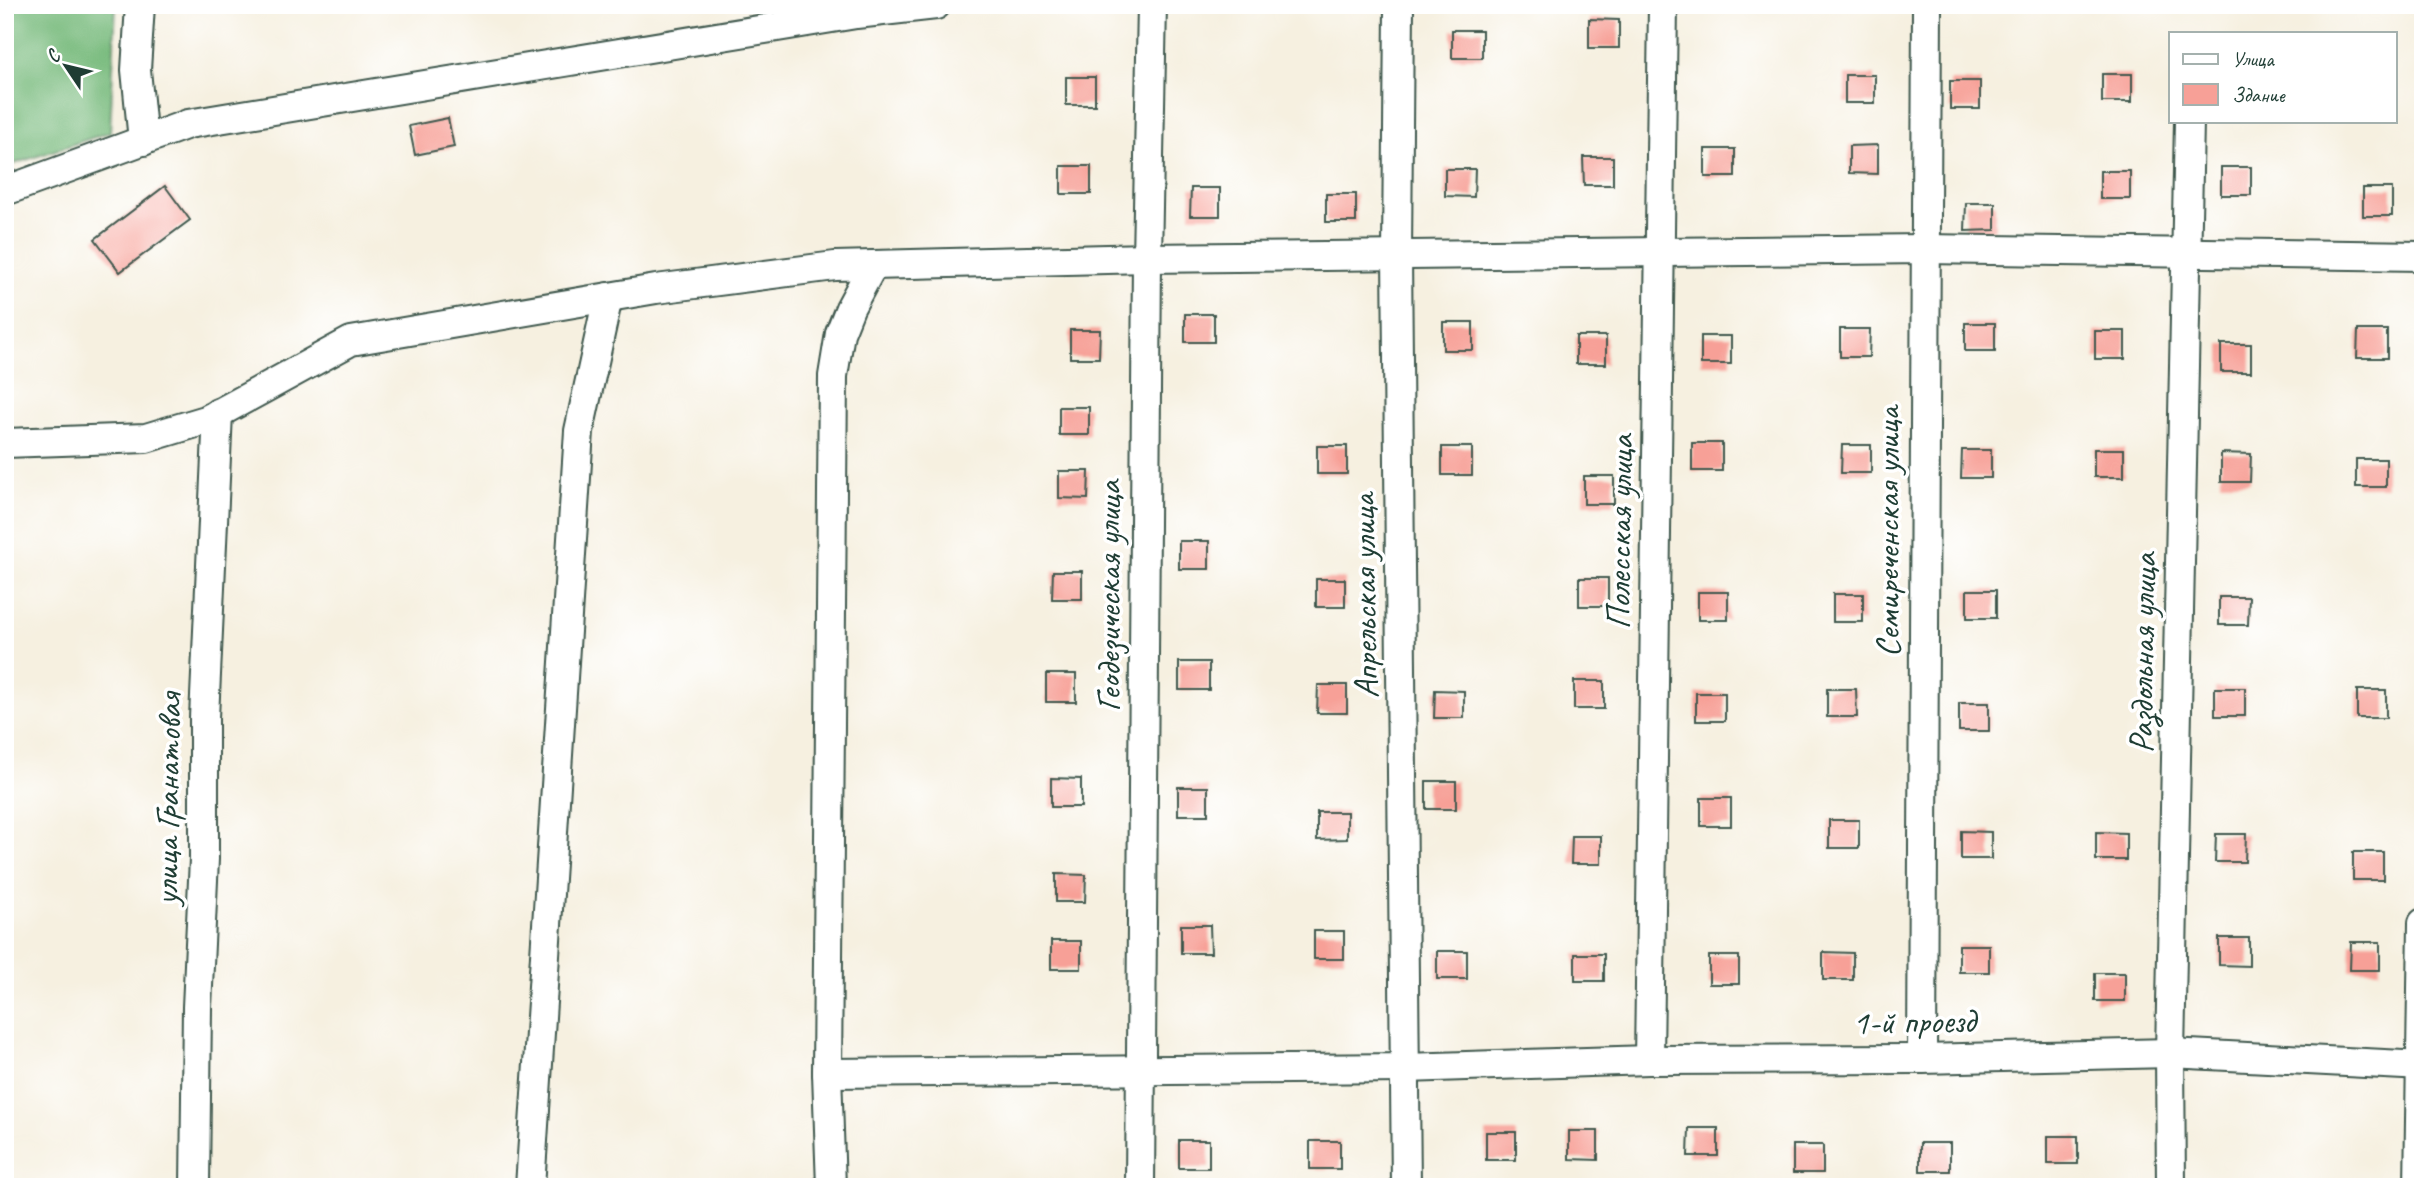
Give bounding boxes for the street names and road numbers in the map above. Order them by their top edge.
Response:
street label: Семиреченская улица [1865,404,1910,657]
street label: Полесская улица [1595,432,1644,630]
street label: Геодезическая улица [1086,478,1131,712]
street label: Апрельская улица [1340,490,1389,699]
street label: Раздольная улица [2118,550,2167,753]
street label: улица Гранатовая [143,690,192,908]
street label: 1-й проезд [1852,998,1980,1045]

